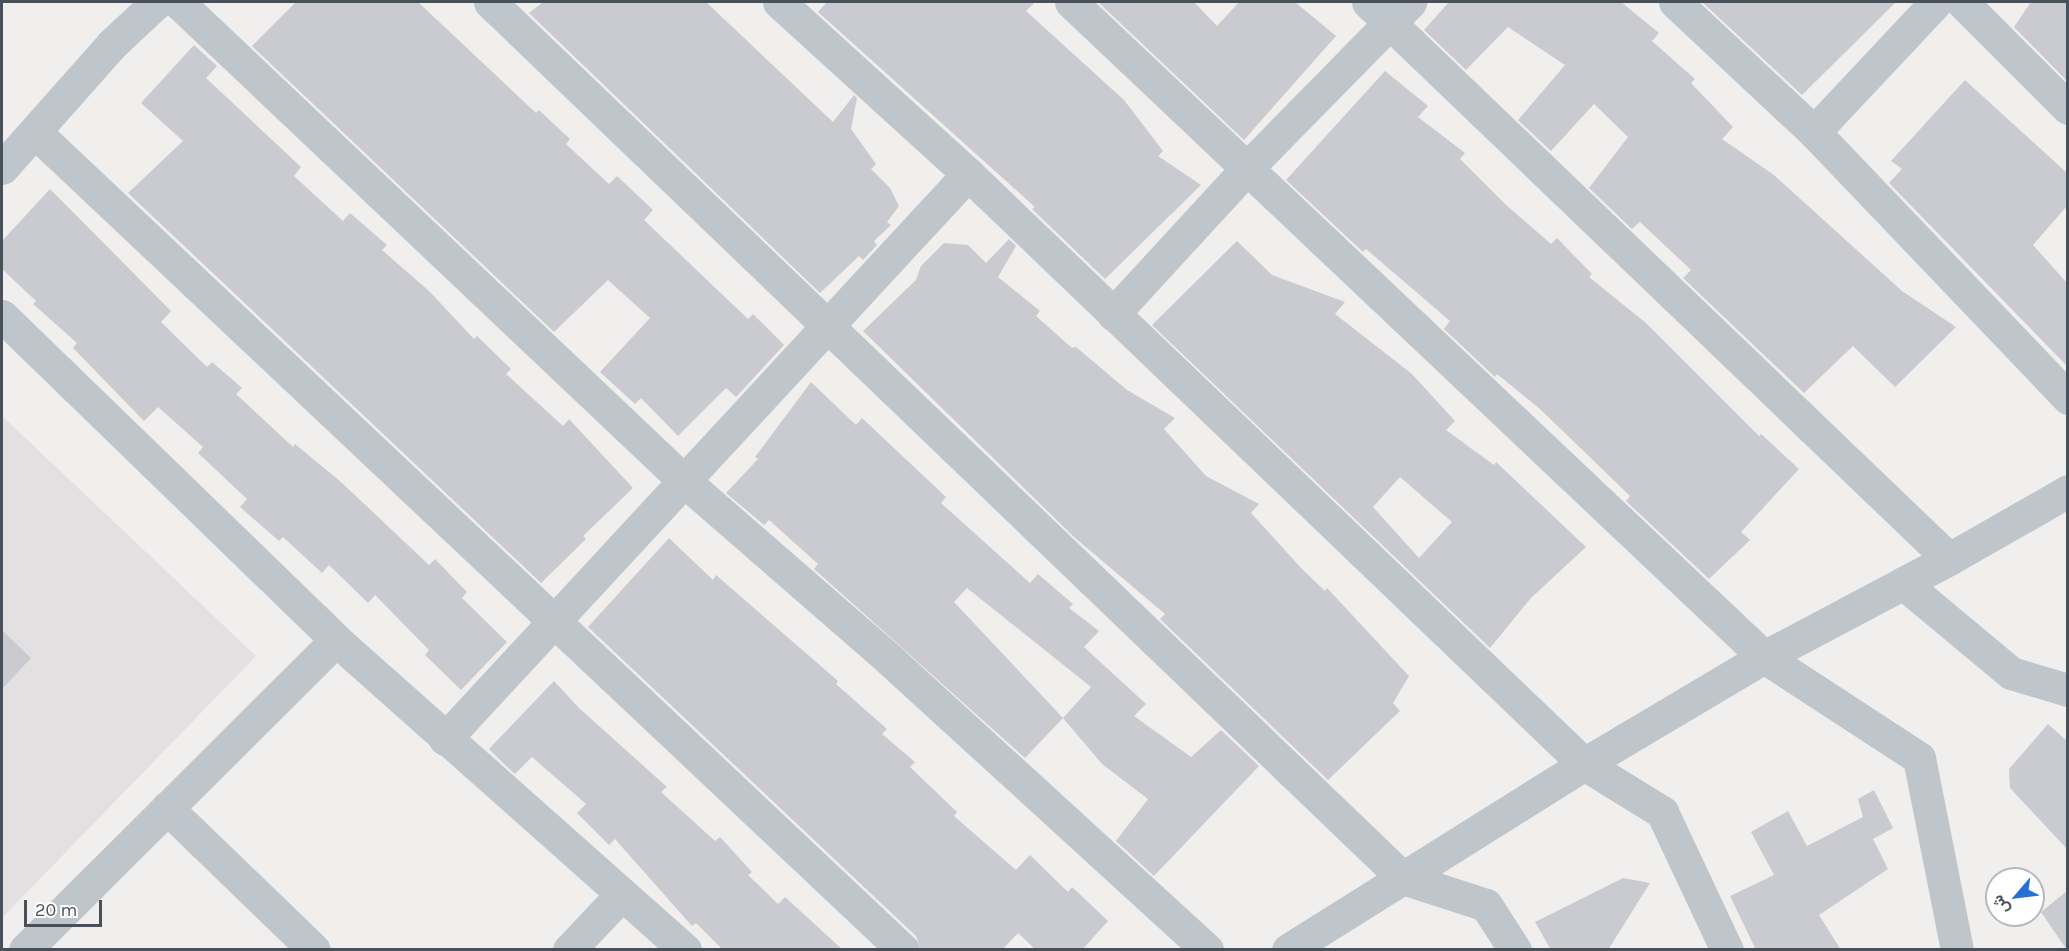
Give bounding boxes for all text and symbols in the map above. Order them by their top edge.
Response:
north arrow [1985,867,2045,927]
scale bar [27,888,105,926]
text: ش [1988,892,2013,918]
text: 20 m [35,899,77,921]

